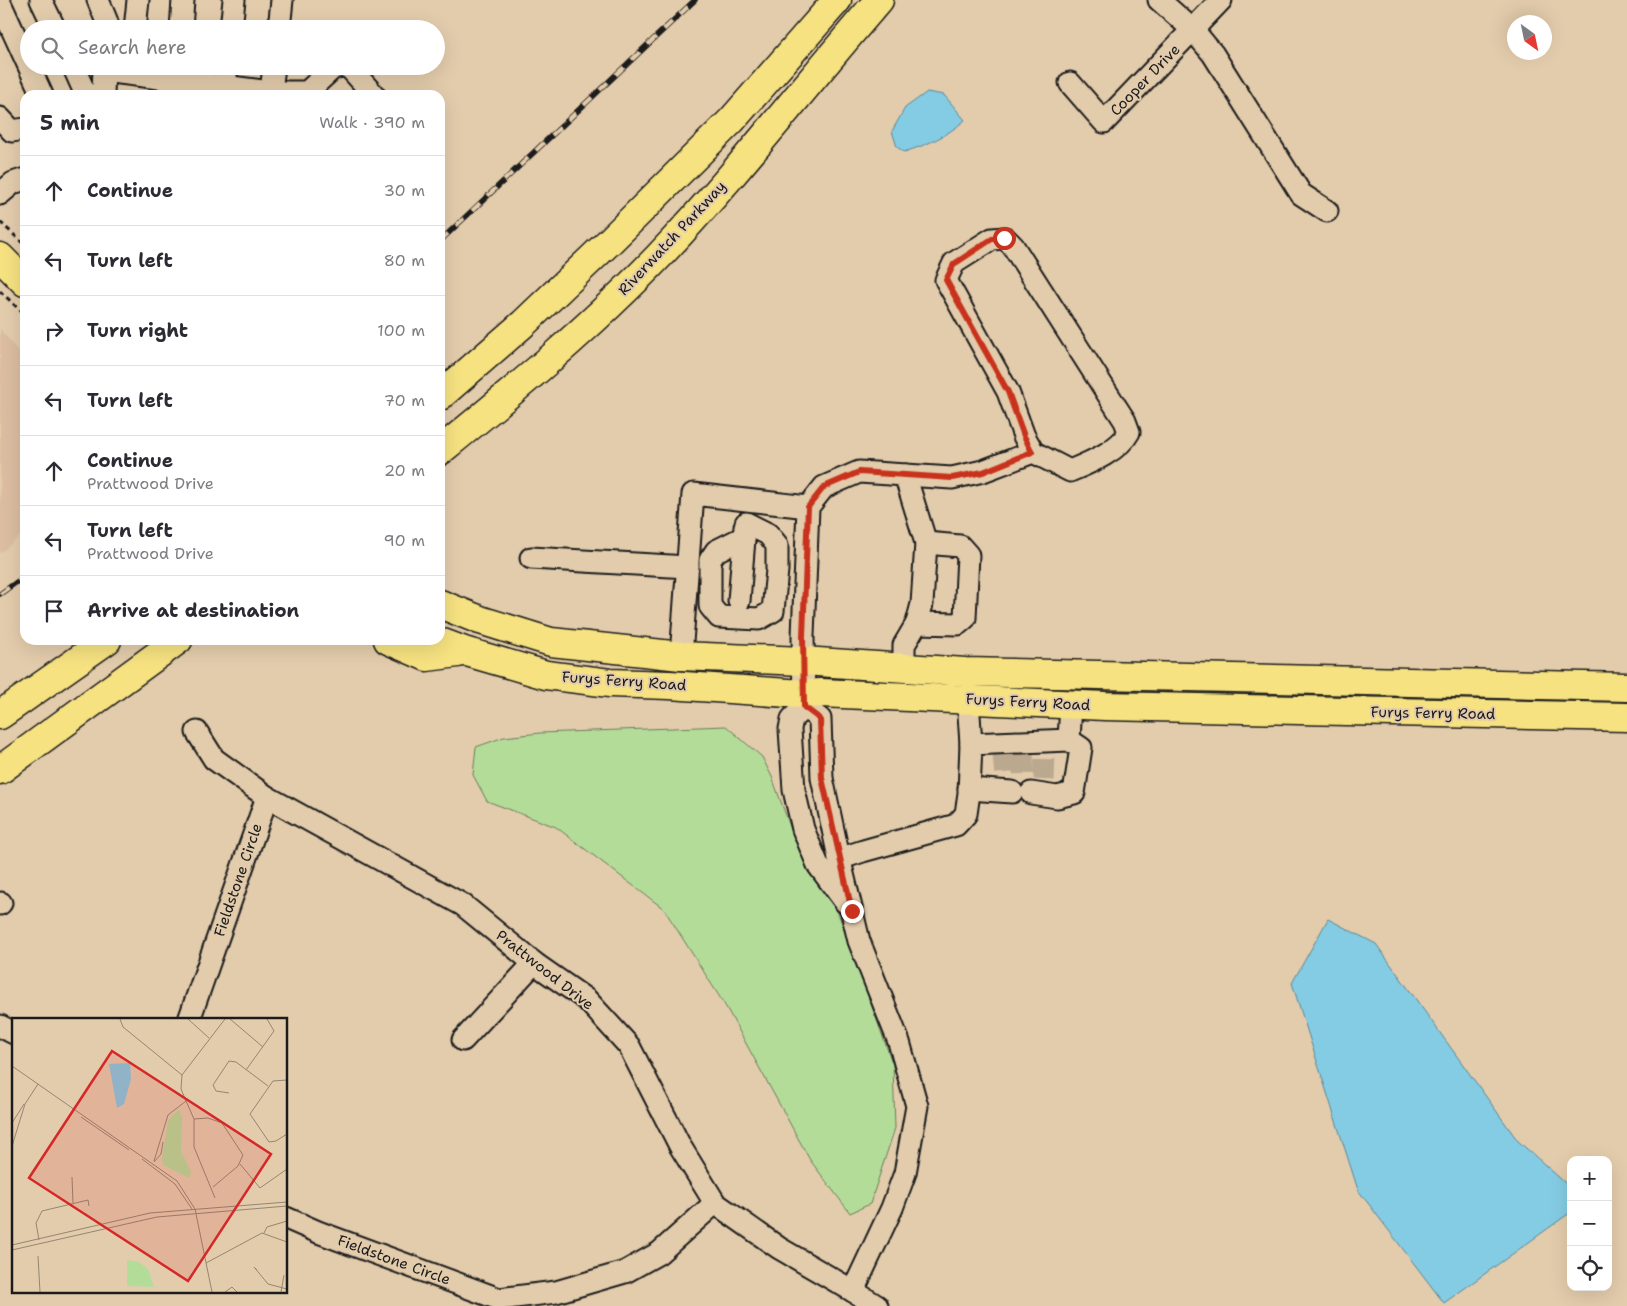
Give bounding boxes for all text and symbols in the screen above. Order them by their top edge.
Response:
north arrow [1507,15,1552,60]
search box [20,20,445,75]
icon: search [38,34,66,62]
text: Search here [78,35,187,60]
street label: Cooper Drive [1106,40,1184,120]
text: 5 min [40,109,100,137]
text: Walk · 390 m [319,112,425,133]
street label: Riverwatch Parkway [614,176,730,300]
icon: ahead [40,177,68,205]
text: Continue [87,178,173,203]
text: 30 m [384,180,425,201]
route start [993,227,1016,250]
icon: left [40,247,68,275]
text: Turn left [87,248,173,273]
text: 80 m [384,250,425,271]
icon: right [40,317,68,345]
text: Turn right [87,318,188,343]
text: 100 m [377,320,425,341]
icon: left [40,387,68,415]
text: Turn left [87,388,173,413]
text: 70 m [384,390,425,411]
text: Continue [87,448,173,473]
icon: ahead [40,457,68,485]
text: 20 m [384,460,425,481]
text: Prattwood Drive [87,473,214,494]
text: Turn left [87,518,173,543]
icon: left [40,527,68,555]
text: 90 m [384,530,425,551]
text: Prattwood Drive [87,543,214,564]
icon: arrive [40,597,68,625]
text: Arrive at destination [87,598,299,623]
street label: Furys Ferry Road [561,667,687,695]
street label: Furys Ferry Road [965,689,1091,715]
street label: Furys Ferry Road [1370,702,1496,724]
street label: Fieldstone Circle [209,821,267,939]
route end [841,900,864,923]
street label: Prattwood Drive [492,926,598,1014]
inset map [12,1018,288,1294]
map controls [1567,1156,1612,1291]
button: + [1567,1156,1612,1201]
button: − [1567,1201,1612,1246]
street label: Fieldstone Circle [335,1230,453,1290]
button: locate [1567,1246,1612,1291]

